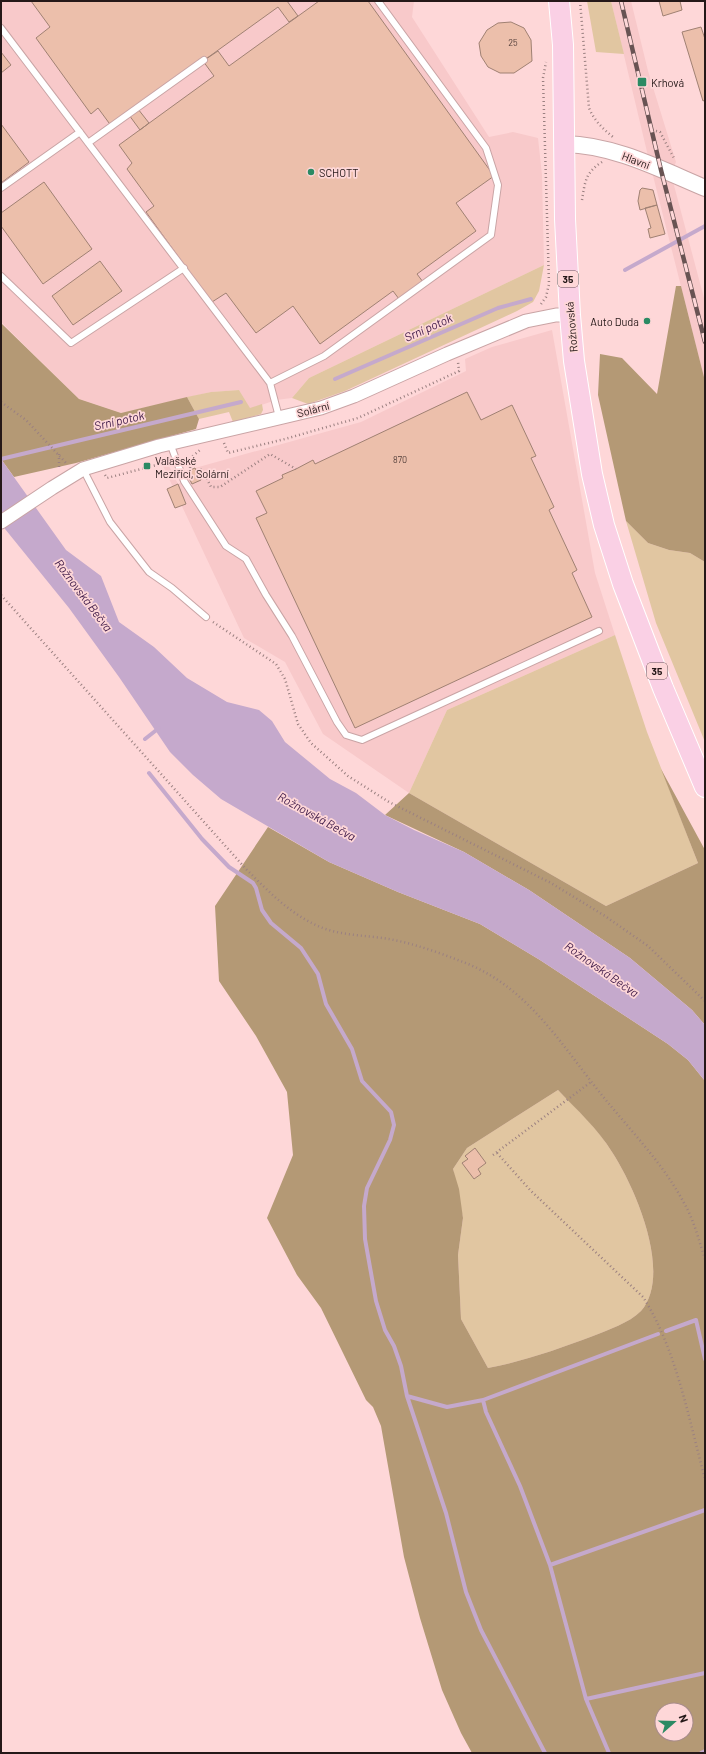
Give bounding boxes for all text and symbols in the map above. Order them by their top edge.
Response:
house number: 25 [508,37,518,48]
marker: Krhová [636,76,648,88]
place label: Krhová [651,76,684,89]
street label: Hlavní [620,149,652,171]
place label: SCHOTT [319,166,359,179]
marker: SCHOTT [306,167,316,177]
road number: 35 [558,271,578,287]
street label: Rožnovská [562,301,580,353]
water label: Srní potok [402,310,454,344]
place label: Auto Duda [590,315,639,328]
marker: Auto Duda [642,316,652,326]
street label: Solární [295,398,331,420]
water label: Srní potok [93,407,146,433]
place label: Valašské Meziřící, Solární [155,454,229,480]
house number: 870 [393,454,407,465]
marker: Valašské Meziřící, Solární [142,461,152,471]
water label: Rožnovská Bečva [52,556,116,634]
road number: 35 [647,663,667,679]
water label: Rožnovská Bečva [276,789,358,843]
water label: Rožnovská Bečva [562,938,642,1000]
north arrow [654,1702,694,1742]
text: N [677,1713,691,1724]

